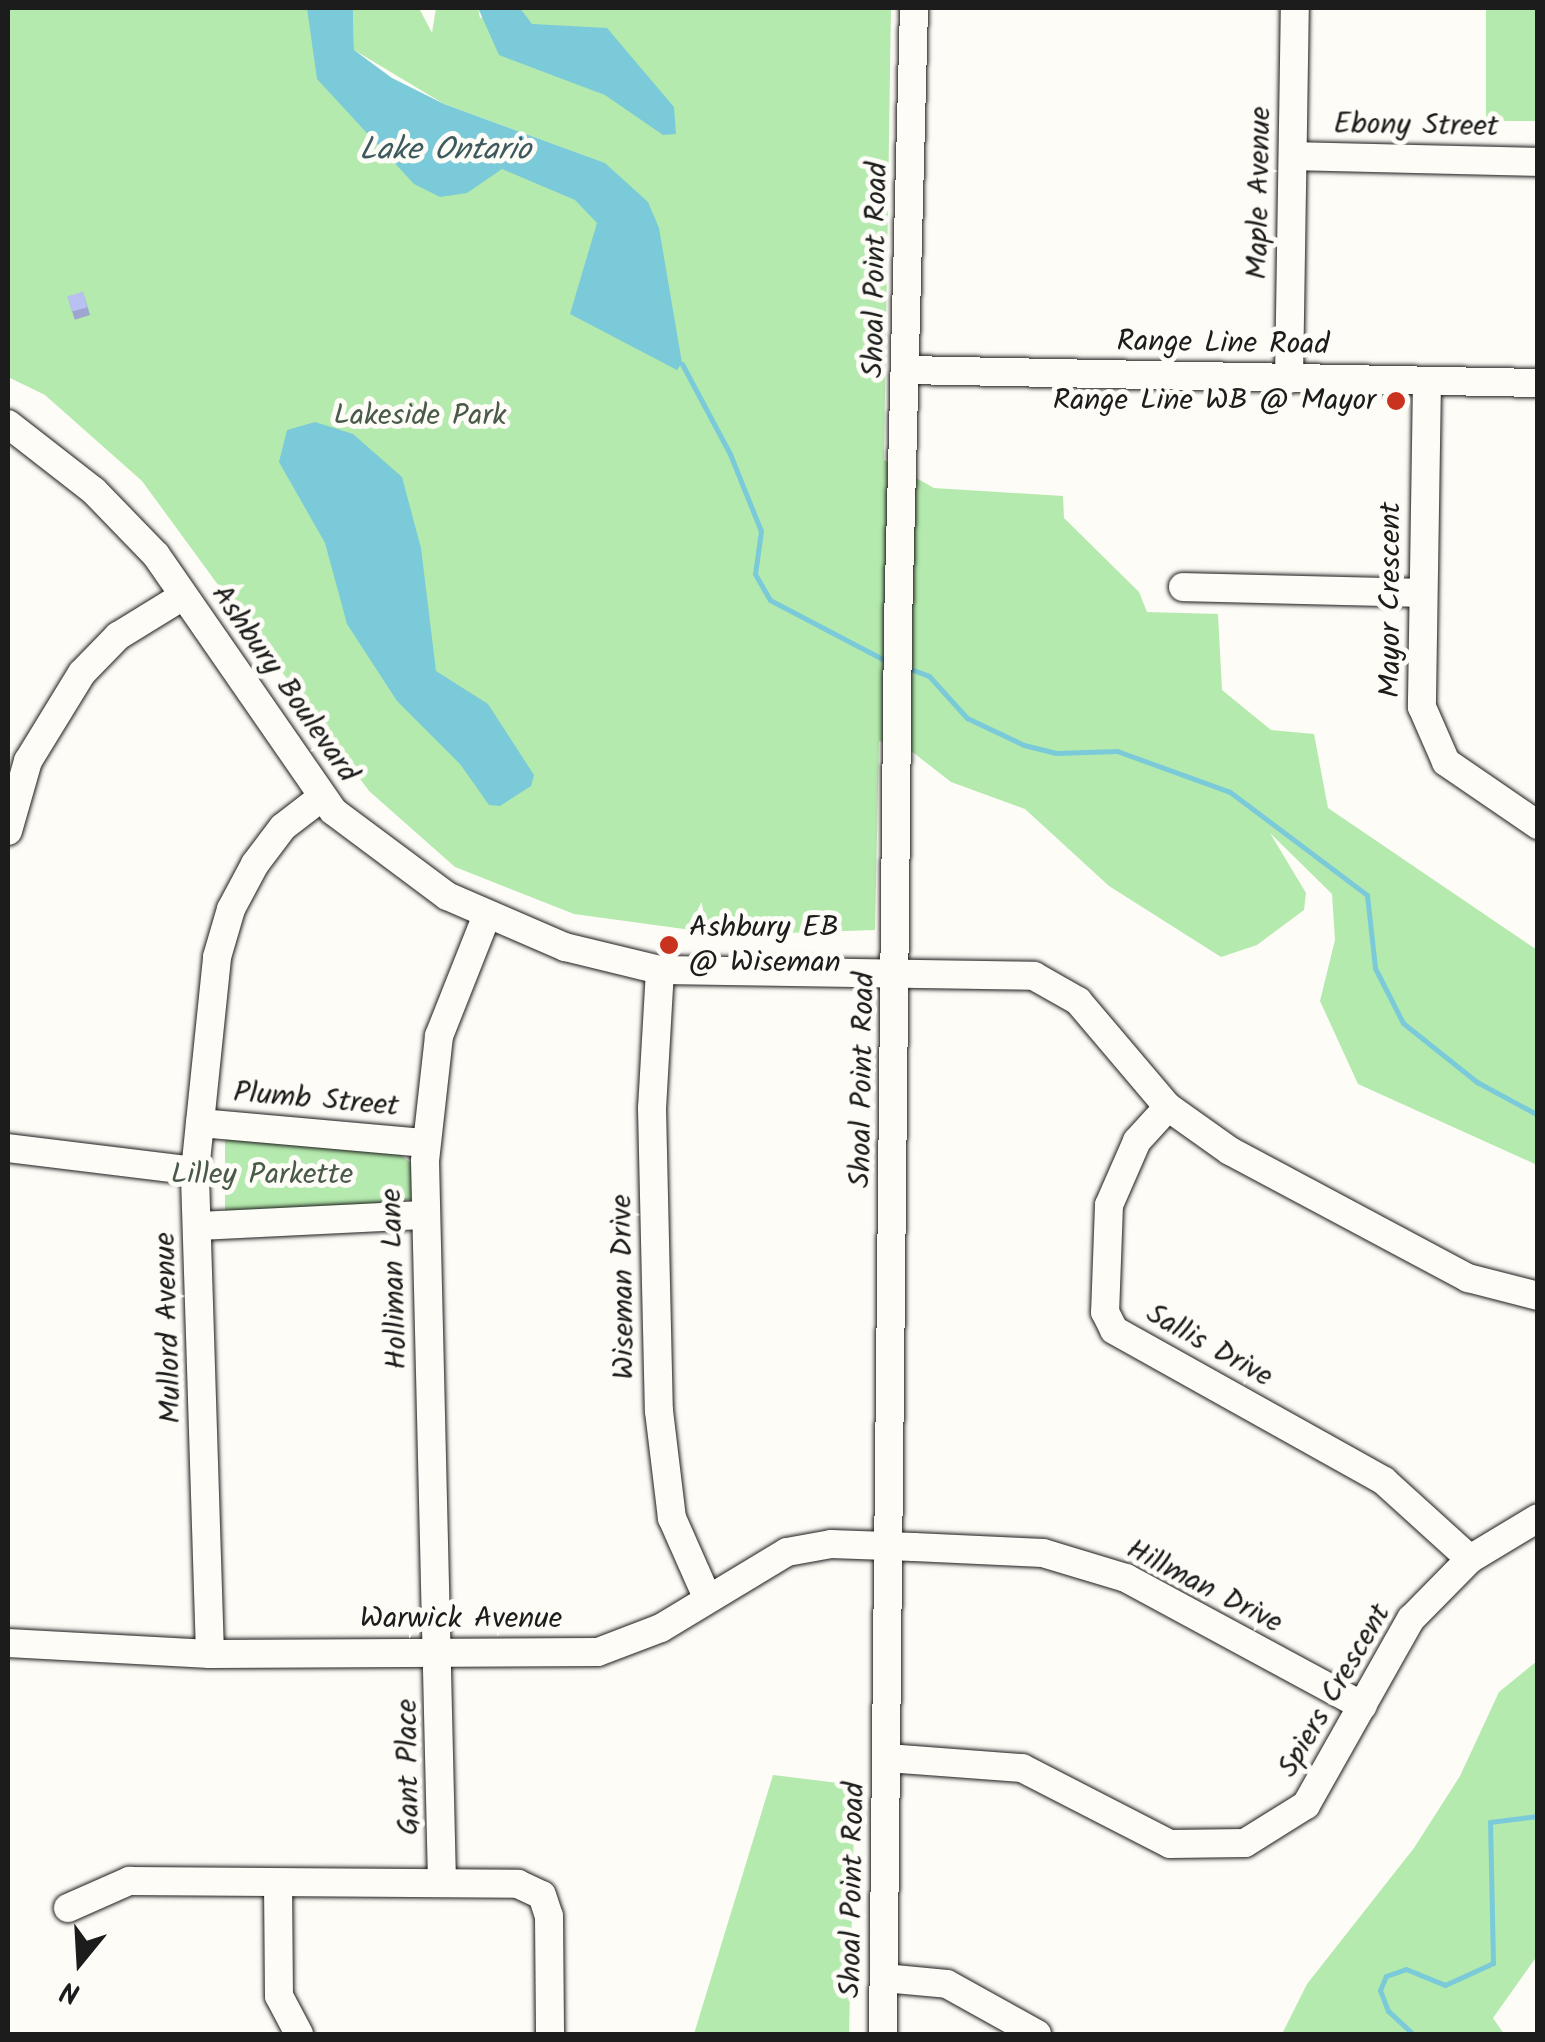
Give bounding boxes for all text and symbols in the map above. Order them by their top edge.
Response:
street label: Maple Avenue [1240,106,1280,280]
street label: Ebony Street [1333,107,1499,145]
water label: Lake Ontario [359,132,531,170]
street label: Shoal Point Road [856,162,896,378]
street label: Range Line Road [1116,324,1330,364]
place label: Range Line WB @ Mayor [1053,383,1376,419]
marker: Range Line WB @ Mayor [1385,390,1407,412]
park label: Lakeside Park [334,398,506,434]
street label: Mayor Crescent [1373,502,1409,698]
street label: Ashbury Boulevard [202,578,366,790]
place label: Ashbury EB @ Wiseman [689,910,841,980]
marker: Ashbury EB @ Wiseman [658,934,680,956]
street label: Shoal Point Road [843,972,883,1188]
street label: Plumb Street [232,1075,400,1125]
park label: Lilley Parkette [171,1157,353,1193]
street label: Holliman Lane [374,1188,416,1370]
street label: Wiseman Drive [604,1194,644,1380]
street label: Mullord Avenue [148,1232,190,1424]
street label: Sallis Drive [1139,1297,1279,1395]
street label: Hillman Drive [1120,1532,1288,1642]
street label: Spiers Crescent [1271,1598,1399,1784]
street label: Warwick Avenue [360,1601,562,1637]
street label: Gant Place [390,1698,428,1836]
street label: Shoal Point Road [833,1782,873,1998]
north arrow [30,1912,130,2012]
text: N [55,1967,86,2015]

